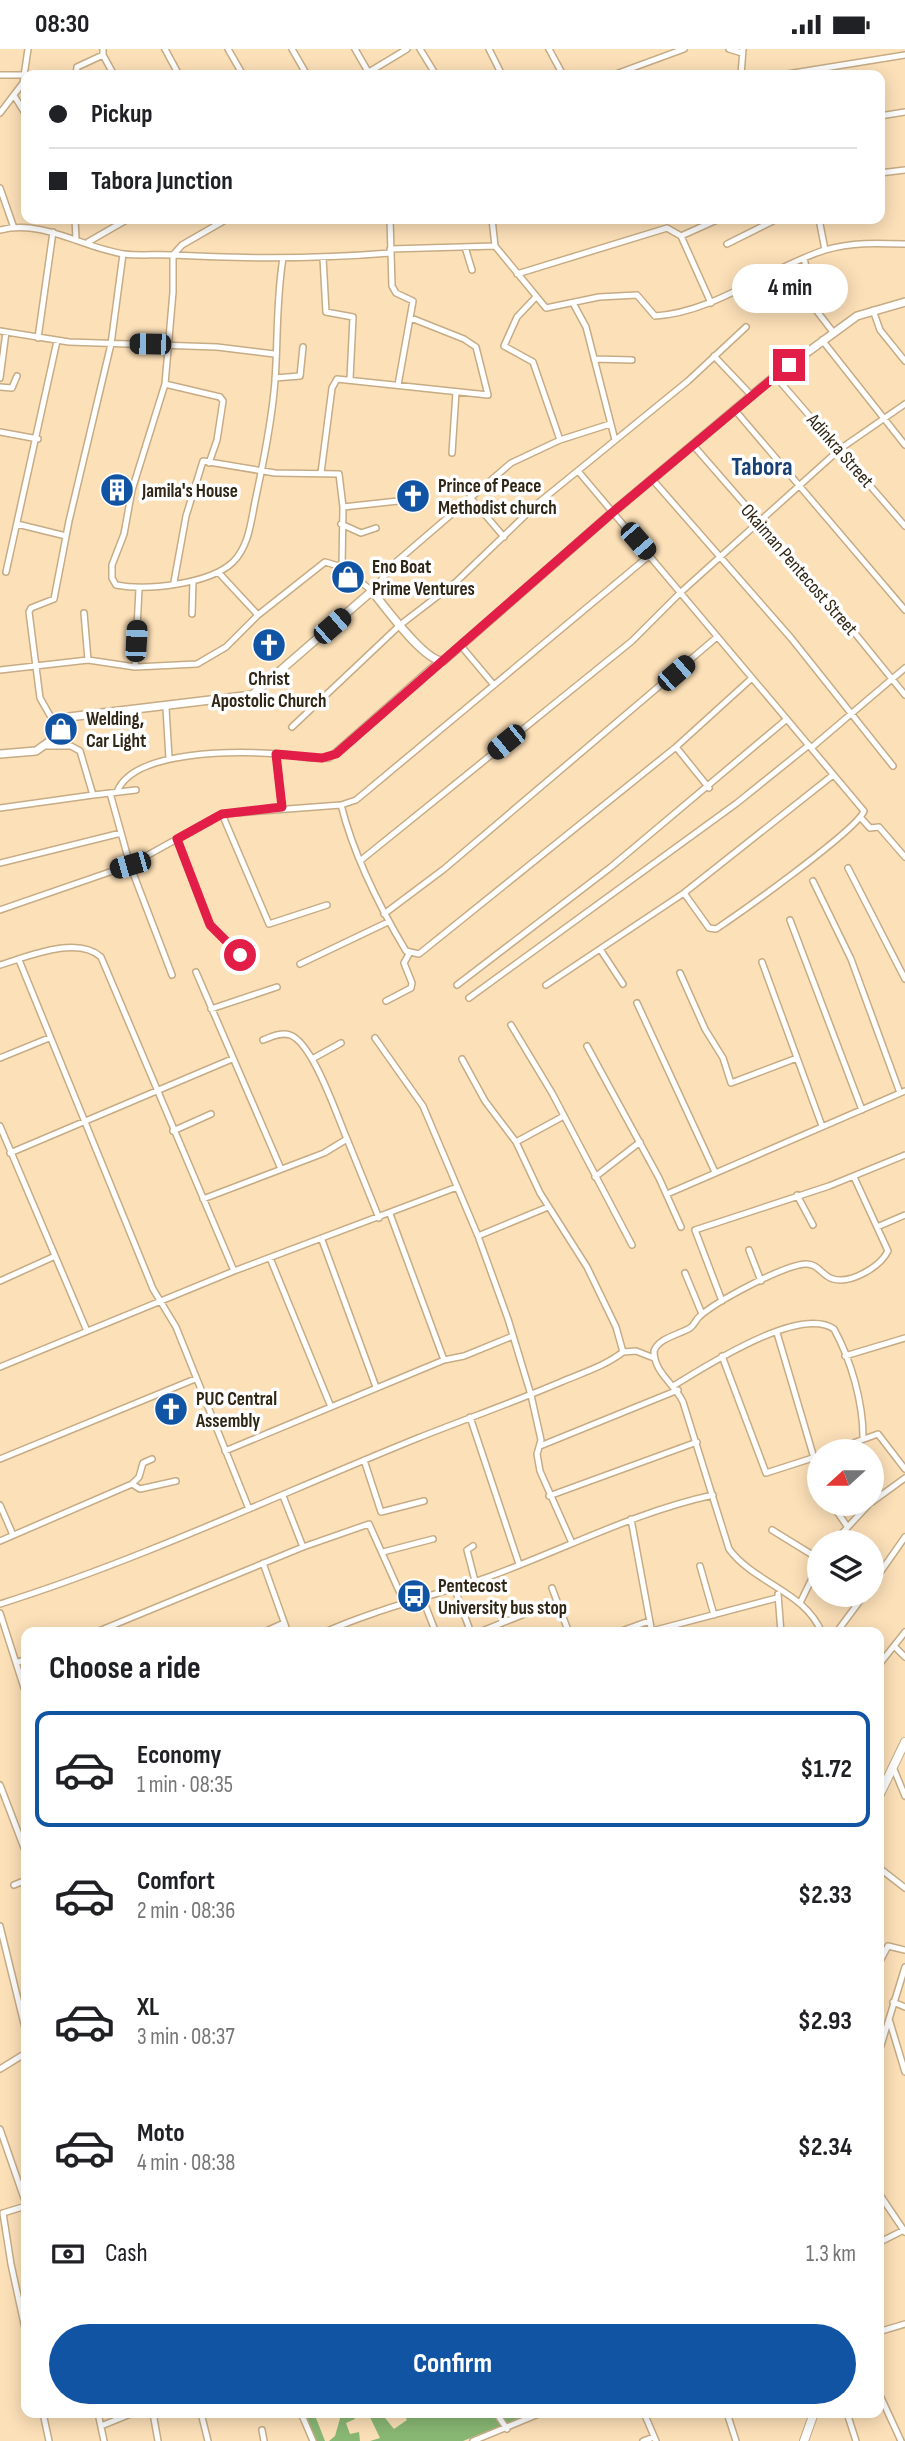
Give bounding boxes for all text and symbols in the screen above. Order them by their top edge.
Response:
text: 08:30 [35,9,89,40]
text: Pickup [91,99,153,130]
text: Tabora Junction [91,166,233,197]
callout: 4 min [731,264,847,313]
text: 4 min [768,274,812,302]
car [129,333,172,355]
route end [773,349,805,381]
street label: Adinkra Street [801,409,878,493]
district label: Tabora [731,452,793,483]
building icon: Jamila's House [98,471,136,509]
place label: Prince of Peace Methodist church [438,475,557,520]
church icon: Prince of Peace Methodist church [394,477,432,515]
place label: Jamila's House [141,480,238,503]
street label: Okaiman Pentecost Street [736,500,862,641]
car [617,518,660,564]
place label: Eno Boat Prime Ventures [372,556,475,601]
shop icon: Eno Boat Prime Ventures [329,558,367,596]
car [310,604,355,648]
car [125,619,148,663]
church icon: Christ Apostolic Church [250,626,288,664]
car [654,651,699,695]
place label: Christ Apostolic Church [210,668,327,713]
place label: Welding, Car Light [86,708,146,753]
shop icon: Welding, Car Light [42,710,80,748]
car [484,721,529,763]
car [107,849,154,881]
route start [224,939,256,971]
place label: PUC Central Assembly [195,1388,277,1433]
church icon: PUC Central Assembly [152,1390,190,1428]
north arrow [807,1439,884,1515]
map controls [807,1439,884,1607]
button: layers [807,1530,884,1607]
place label: Pentecost University bus stop [438,1575,567,1620]
bus stop icon: Pentecost University bus stop [395,1577,433,1615]
text: Choose a ride [49,1649,201,1688]
icon: car [53,1738,116,1801]
text: Economy [137,1740,221,1771]
text: $1.72 [800,1754,852,1785]
text: 1 min · 08:35 [137,1771,233,1799]
icon: car [53,1864,116,1927]
text: Comfort [137,1866,215,1897]
text: $2.33 [798,1880,852,1911]
text: 2 min · 08:36 [137,1897,235,1925]
icon: car [53,1990,116,2053]
text: XL [137,1992,159,2023]
text: $2.93 [798,2006,852,2037]
text: 3 min · 08:37 [137,2023,235,2051]
icon: car [53,2116,116,2179]
text: Moto [137,2118,185,2149]
text: $2.34 [798,2132,852,2163]
text: 4 min · 08:38 [137,2149,235,2177]
icon: cash [49,2235,87,2273]
text: Cash [105,2238,148,2269]
text: 1.3 km [806,2240,856,2268]
button: Confirm [49,2324,856,2404]

